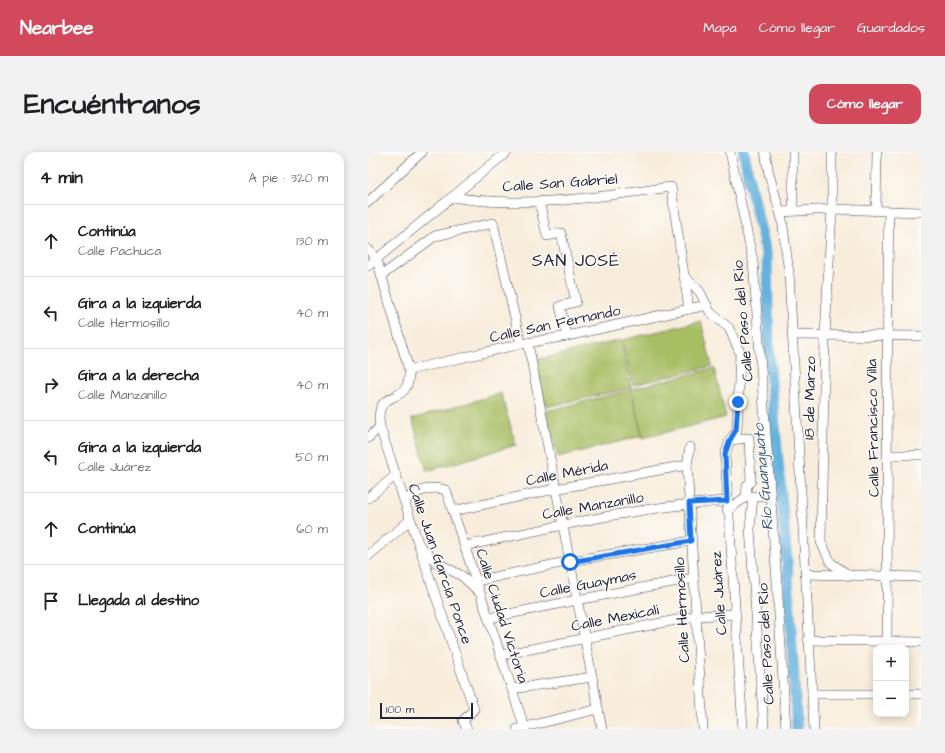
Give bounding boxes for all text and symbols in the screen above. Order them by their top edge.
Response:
text: Nearbee [20,15,94,42]
text: Mapa [703,18,737,38]
text: Cómo llegar [759,18,835,38]
text: Guardados [857,18,925,38]
button: Cómo llegar [809,84,921,124]
text: Encuéntranos [24,85,200,124]
text: 4 min [40,166,83,190]
text: A pie · 320 m [248,169,328,187]
street label: Calle San Gabriel [502,169,618,197]
text: Continúa [78,221,136,242]
icon: ahead [40,230,62,252]
text: 130 m [296,232,328,250]
text: Calle Pachuca [78,242,161,260]
district label: SAN JOSÉ [532,249,620,273]
street label: Calle Paso del Río [727,259,759,383]
text: Gira a la izquierda [78,293,201,314]
street label: Calle San Fernando [488,300,623,348]
icon: left [40,302,62,324]
text: 40 m [296,304,328,322]
text: Calle Hermosillo [78,314,170,332]
street label: 18 de Marzo [799,355,821,440]
street label: Calle Francisco Villa [861,358,885,497]
text: Gira a la derecha [78,365,199,386]
icon: right [40,374,62,396]
text: 40 m [296,376,328,394]
text: Calle Manzanillo [78,386,167,404]
route end [729,393,747,411]
water label: Río Guanajuato [747,422,779,531]
text: Gira a la izquierda [78,437,201,458]
icon: left [40,446,62,468]
text: 50 m [295,448,328,466]
street label: Calle Mérida [524,455,610,491]
text: Calle Juárez [78,458,151,476]
street label: Calle Juan García Ponce [403,481,477,647]
street label: Calle Manzanillo [541,487,646,525]
icon: ahead [40,518,62,540]
text: Continúa [78,518,136,539]
text: 60 m [296,520,328,538]
street label: Calle Ciudad Victoria [470,546,534,686]
street label: Calle Juárez [706,550,732,636]
route start [561,553,579,571]
street label: Calle Hermosillo [669,556,695,663]
street label: Calle Guaymas [538,564,639,605]
street label: Calle Paso del Río [752,582,780,705]
icon: arrive [40,590,62,612]
text: Llegada al destino [78,590,199,611]
street label: Calle Mexicali [569,599,661,637]
map controls [873,645,909,717]
button: + [873,645,909,681]
button: − [873,681,909,717]
scale bar [380,701,473,720]
text: 100 m [386,702,414,717]

